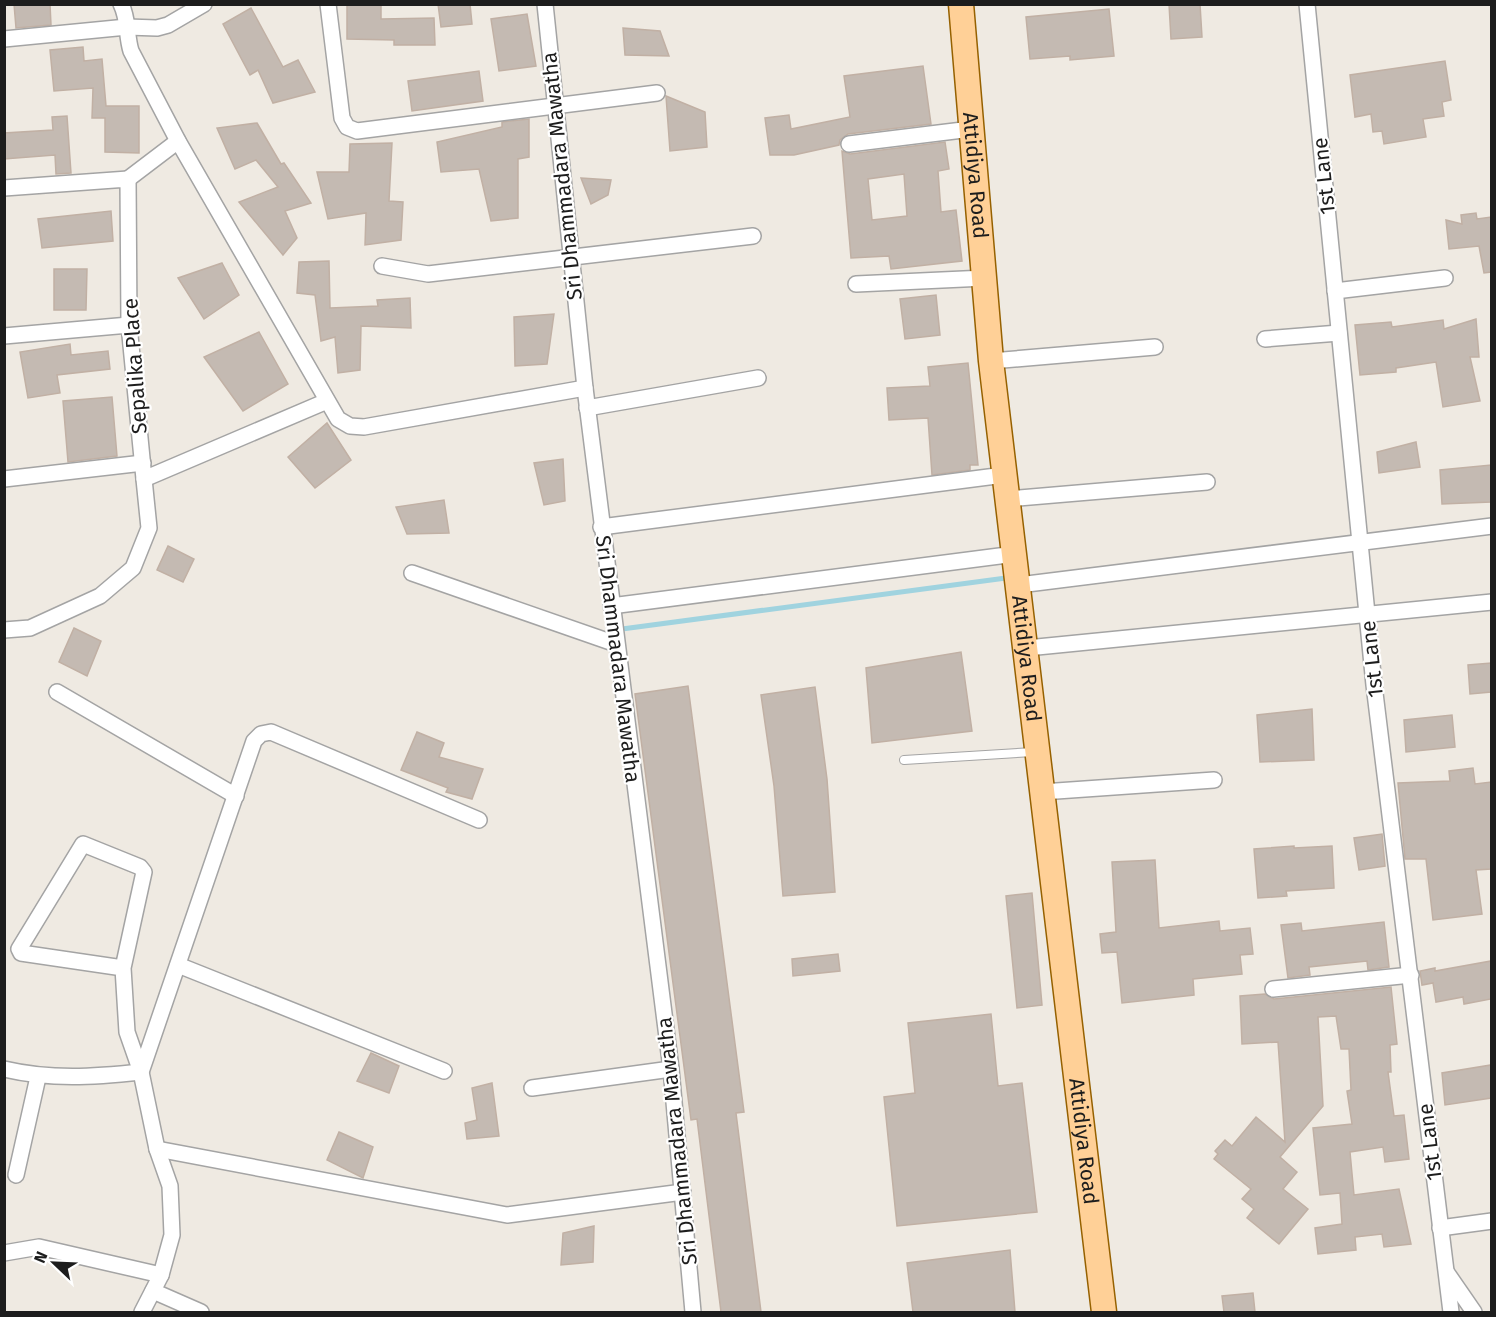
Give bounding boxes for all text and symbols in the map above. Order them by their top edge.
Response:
street label: Sri Dhammadara Mawatha [536,51,588,301]
street label: Attidiya Road [957,111,994,240]
street label: 1st Lane [1307,136,1341,216]
street label: Sepalika Place [117,297,153,435]
street label: Sri Dhammadara Mawatha [590,534,646,784]
street label: Attidiya Road [1006,594,1047,723]
street label: 1st Lane [1355,619,1389,699]
street label: Sri Dhammadara Mawatha [651,1016,703,1266]
street label: Attidiya Road [1063,1077,1104,1206]
street label: 1st Lane [1412,1102,1448,1182]
north arrow [24,1233,84,1293]
text: N [30,1249,51,1266]

